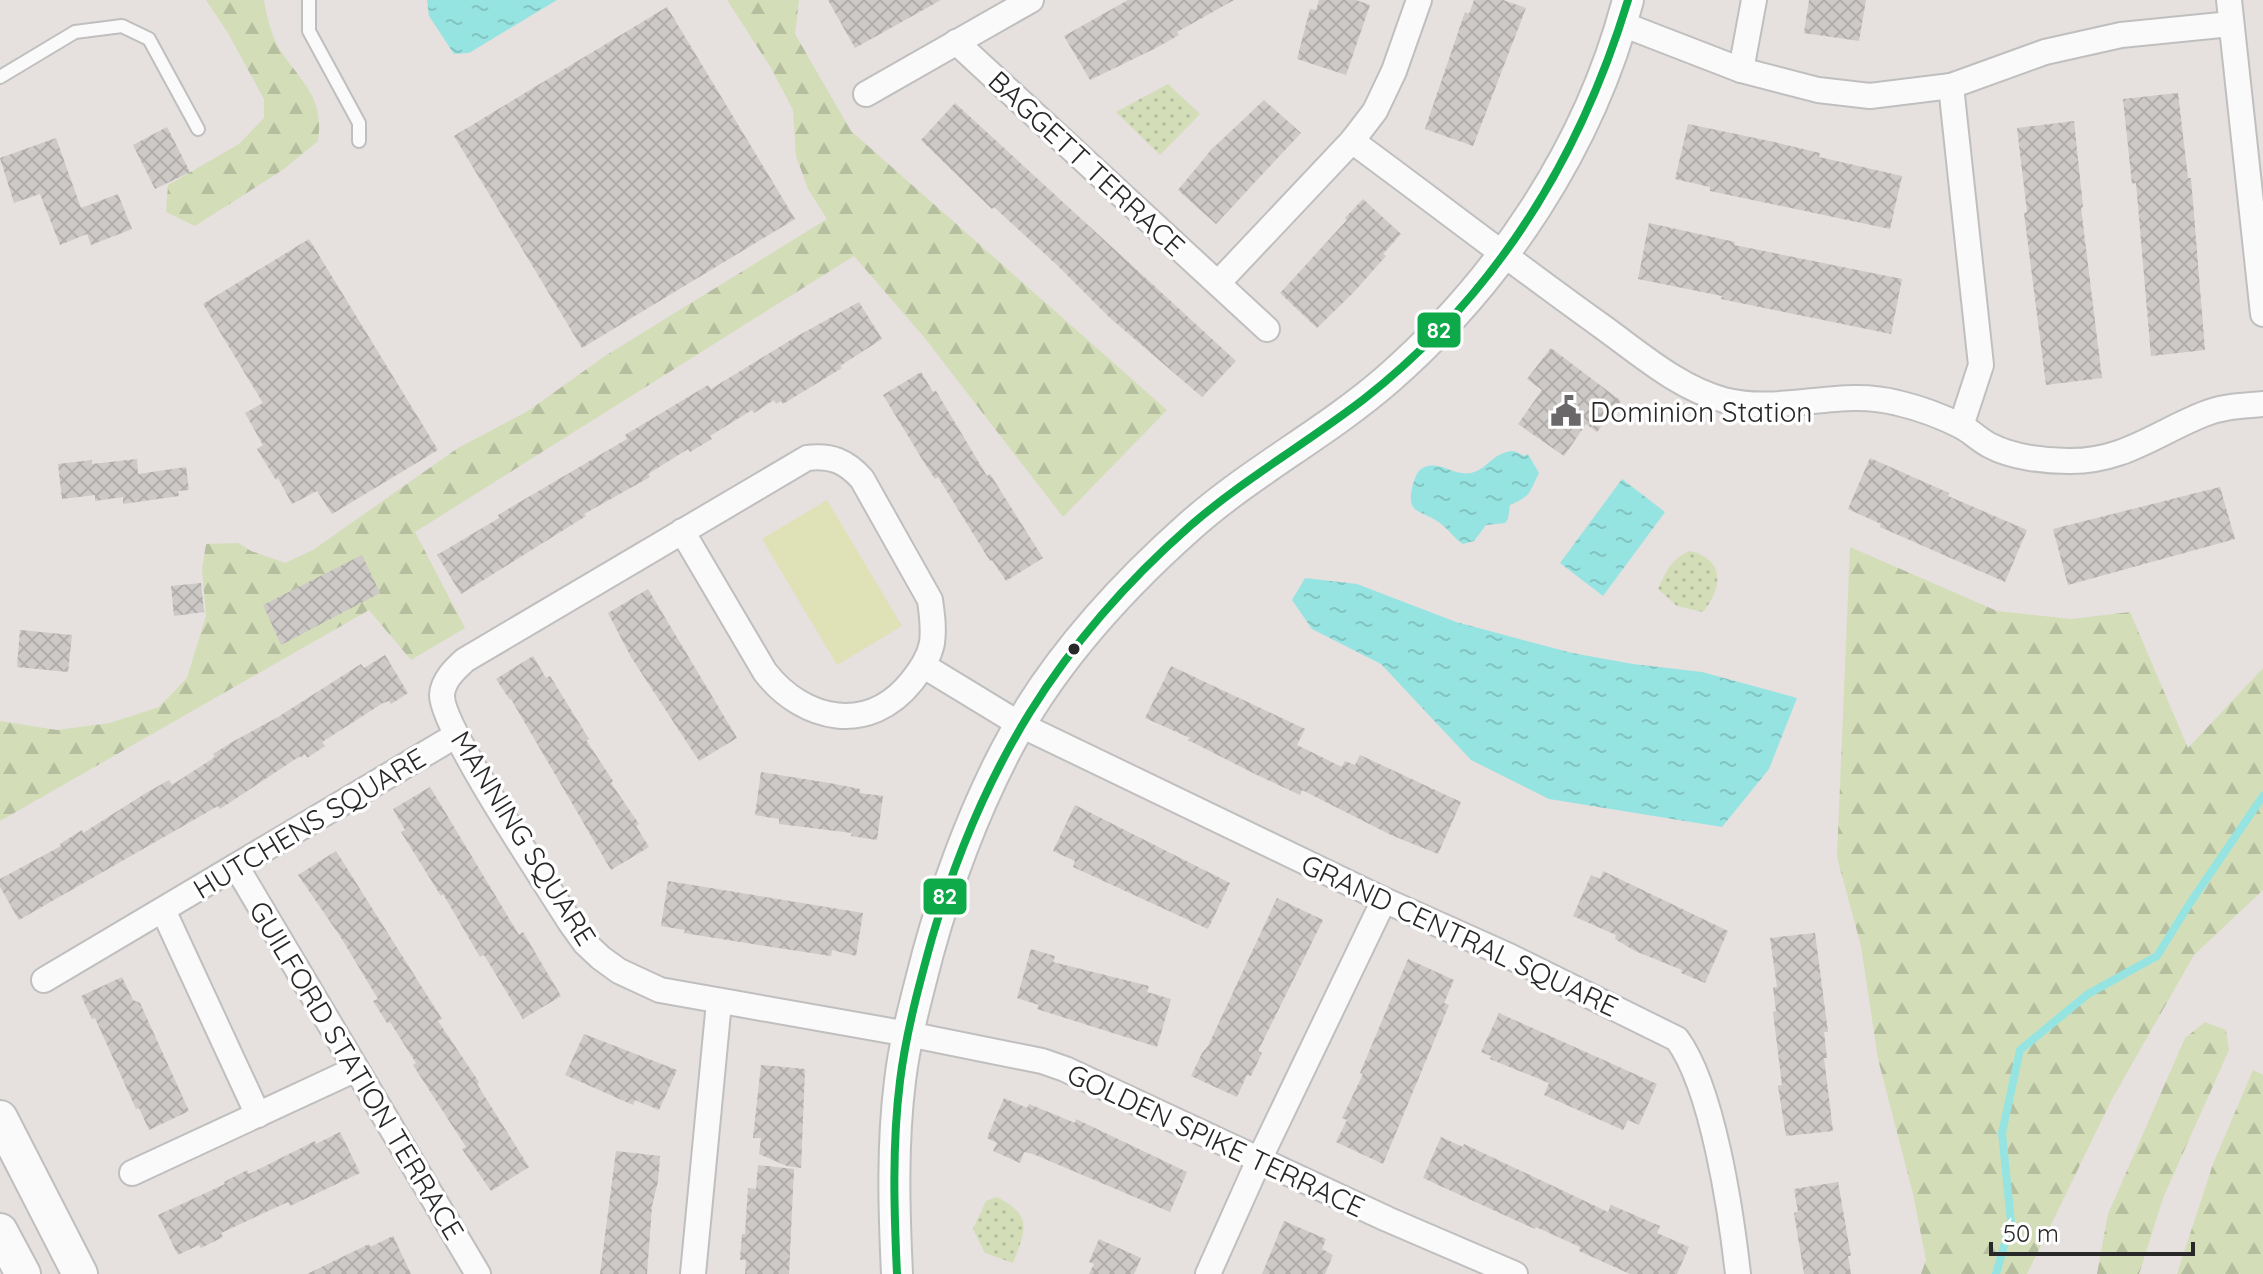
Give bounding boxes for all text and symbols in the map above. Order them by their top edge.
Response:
street label: BAGGETT TERRACE [982,63,1192,263]
line badge: 82 [1416,311,1462,349]
text: 82 [1427,316,1451,344]
public building icon: Dominion Station [1549,394,1583,428]
place label: Dominion Station [1590,394,1813,429]
unlabelled marker [1066,641,1082,657]
street label: MANNING SQUARE [444,724,604,952]
street label: HUTCHENS SQUARE [187,740,431,906]
street label: GRAND CENTRAL SQUARE [1296,846,1624,1024]
line badge: 82 [922,877,968,916]
text: 82 [933,882,957,910]
street label: GUILFORD STATION TERRACE [242,894,472,1246]
street label: GOLDEN SPIKE TERRACE [1062,1056,1370,1224]
scale bar [1991,1206,2193,1256]
text: 50 m [2003,1218,2059,1248]

